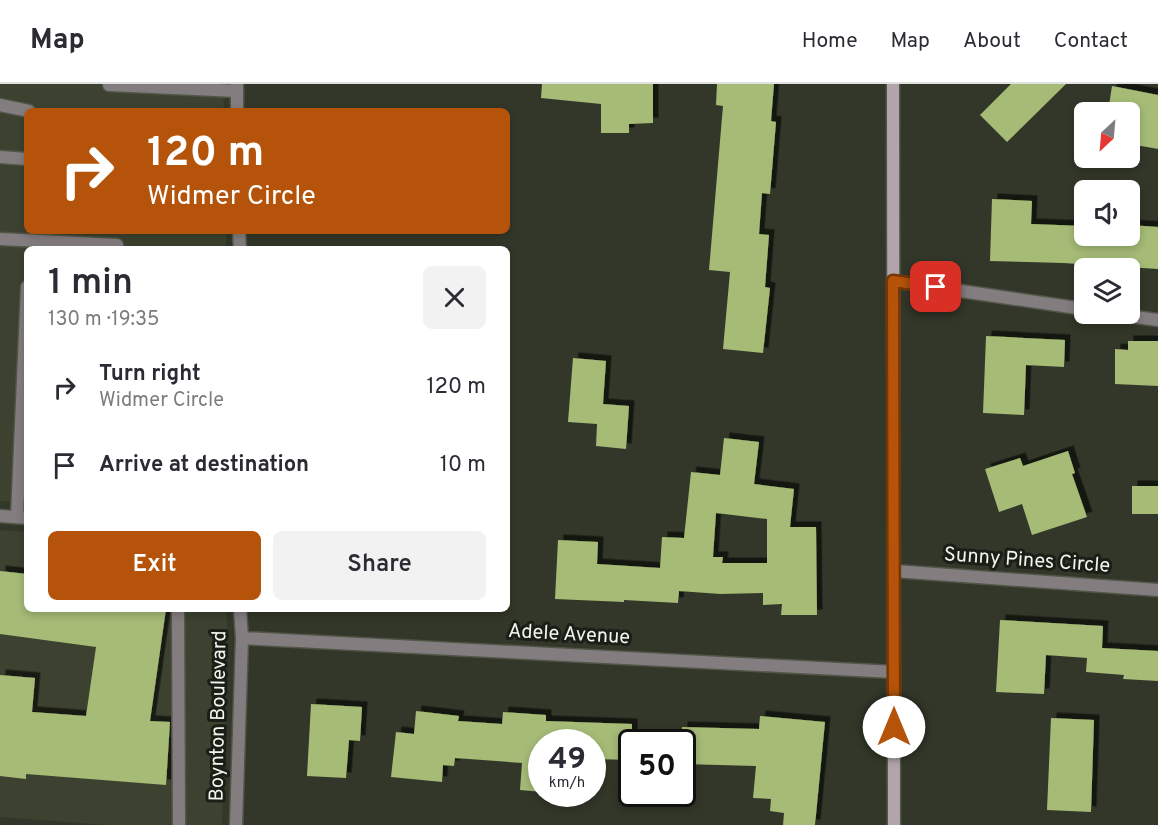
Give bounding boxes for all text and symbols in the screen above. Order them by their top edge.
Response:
text: Map [30,23,85,59]
text: Home [802,28,858,55]
text: Map [891,28,930,55]
text: About [963,28,1021,55]
text: Contact [1054,28,1128,55]
north arrow [1074,102,1140,168]
map controls [1074,102,1140,324]
text: 120 m [147,128,264,181]
icon: right [48,132,126,210]
text: Widmer Circle [147,180,316,214]
button: sound [1074,180,1140,246]
button: layers [1074,258,1140,324]
text: 1 min [48,261,133,307]
pin [910,261,961,312]
button: close [423,266,486,329]
icon: arrive [919,270,952,303]
text: 130 m · 19:35 [48,307,160,333]
text: Turn right [99,361,201,388]
icon: right [48,371,81,404]
text: 120 m [426,374,486,401]
text: Widmer Circle [99,388,224,414]
icon: arrive [48,449,81,482]
text: Arrive at destination [99,452,309,479]
text: 10 m [440,452,486,479]
button: Exit [48,531,261,600]
button: Share [273,531,486,600]
street label: Sunny Pines Circle [943,542,1111,580]
street label: Adele Avenue [507,619,631,651]
street label: Boynton Boulevard [205,630,233,802]
position arrow [862,695,926,759]
speed limit sign: 50 [618,729,696,807]
text: 49 [548,742,586,779]
text: km/h [549,774,585,793]

